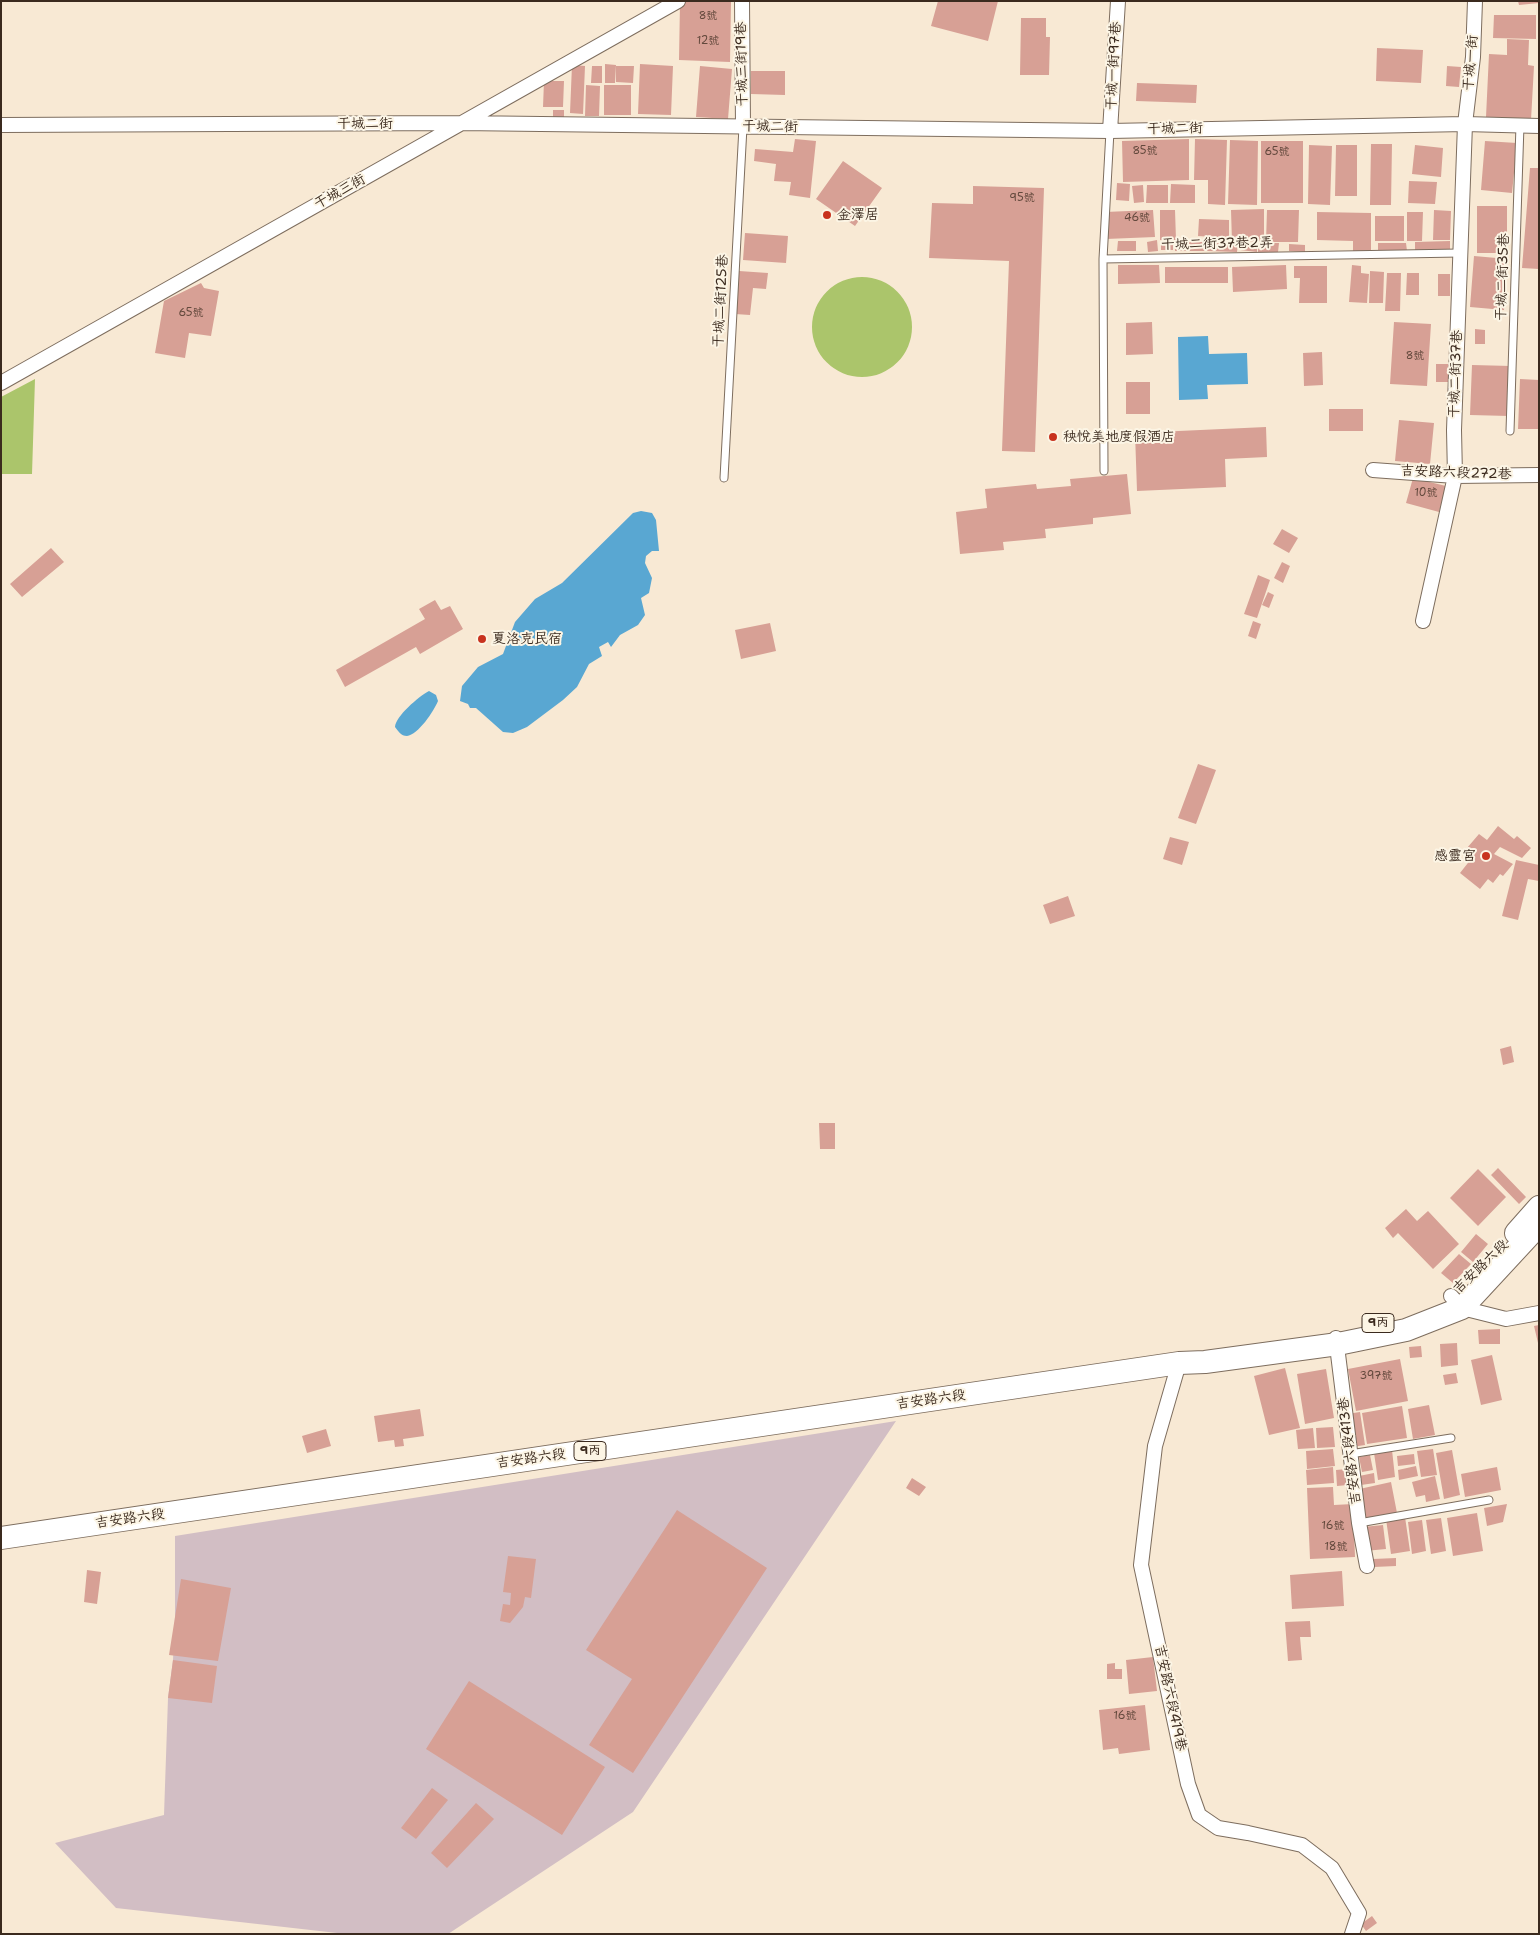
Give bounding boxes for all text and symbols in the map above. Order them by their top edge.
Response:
house number: 8號 [699,9,717,23]
street label: 干城三街19巷 [733,21,751,107]
street label: 干城一街97巷 [1103,21,1125,111]
house number: 12號 [697,34,719,48]
street label: 干城一街 [1460,34,1482,92]
street label: 干城二街 [337,116,393,132]
street label: 干城二街 [742,118,798,136]
street label: 干城二街 [1147,120,1203,138]
house number: 85號 [1132,144,1158,158]
house number: 65號 [1265,145,1289,159]
street label: 干城三街 [311,171,369,213]
house number: 95號 [1009,191,1035,205]
place label: 金澤居 [837,207,879,223]
marker: 金澤居 [821,209,833,221]
house number: 46號 [1124,211,1150,225]
street label: 干城二街35巷 [1493,233,1513,321]
street label: 干城二街37巷2弄 [1161,235,1273,253]
street label: 干城二街125巷 [710,254,732,348]
house number: 65號 [179,306,203,320]
street label: 干城二街37巷 [1446,330,1466,418]
house number: 8號 [1406,349,1424,363]
place label: 秧悦美地度假酒店 [1063,429,1175,445]
marker: 秧悦美地度假酒店 [1047,431,1059,443]
street label: 吉安路六段272巷 [1400,463,1512,483]
house number: 10號 [1415,486,1437,500]
place label: 夏洛克民宿 [492,631,562,647]
marker: 夏洛克民宿 [476,633,488,645]
place label: 感靈宮 [1434,848,1476,864]
marker: 感靈宮 [1480,850,1492,862]
street label: 吉安路六段 [1450,1237,1512,1297]
road number: 9丙 [1362,1314,1394,1332]
house number: 397號 [1360,1369,1392,1383]
street label: 吉安路六段 [895,1387,967,1413]
street label: 吉安路六段413巷 [1335,1396,1365,1506]
road number: 9丙 [574,1442,606,1460]
street label: 吉安路六段 [495,1446,567,1472]
street label: 吉安路六段 [94,1506,166,1532]
house number: 16號 [1322,1519,1344,1533]
house number: 18號 [1324,1540,1348,1554]
street label: 吉安路六段419巷 [1151,1643,1189,1753]
house number: 16號 [1114,1709,1136,1723]

